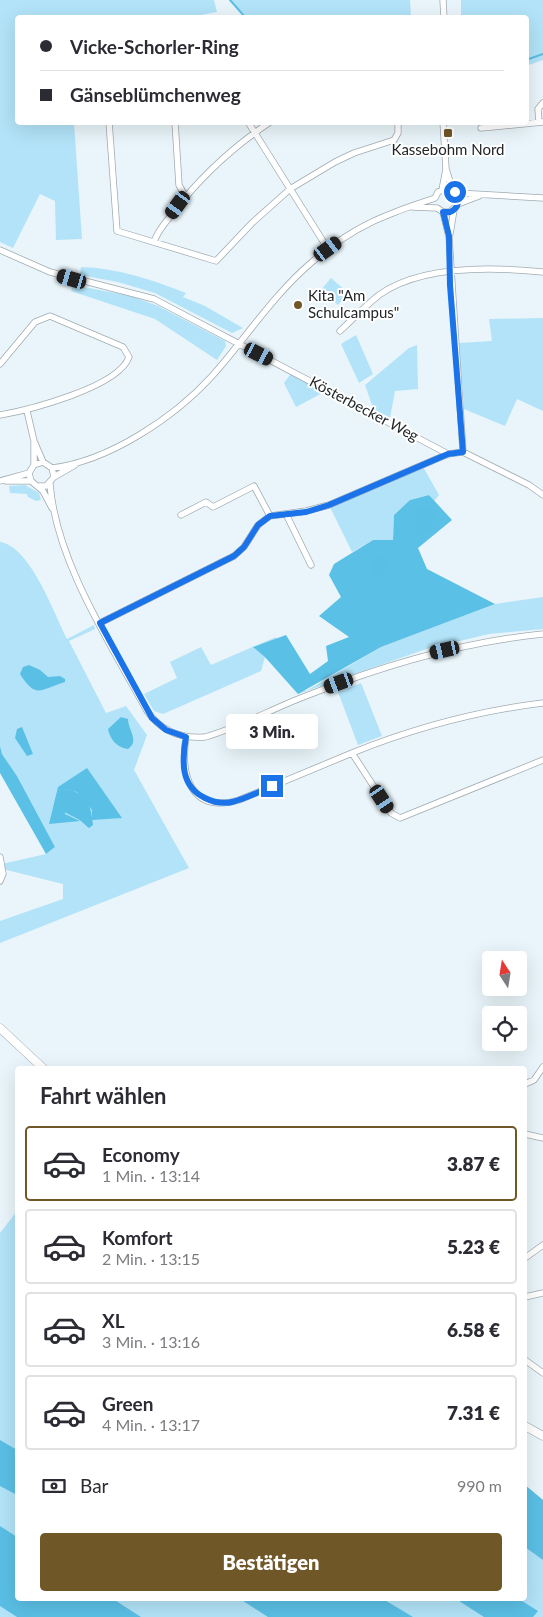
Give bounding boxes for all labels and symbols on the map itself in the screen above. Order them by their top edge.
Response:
marker: Kassebohm Nord [442,127,454,139]
place label: Kassebohm Nord [391,140,505,158]
route start [444,181,466,203]
car [163,188,192,222]
car [311,234,344,264]
car [55,268,88,290]
place label: Kita "Am Schulcampus" [308,286,399,321]
marker: Kita "Am Schulcampus" [292,299,304,311]
car [242,341,275,367]
street label: Kösterbecker Weg [307,372,422,445]
car [428,639,461,661]
car [322,671,355,695]
callout: 3 Min. [226,714,318,748]
route end [261,775,283,797]
car [367,782,396,816]
north arrow [482,951,528,996]

